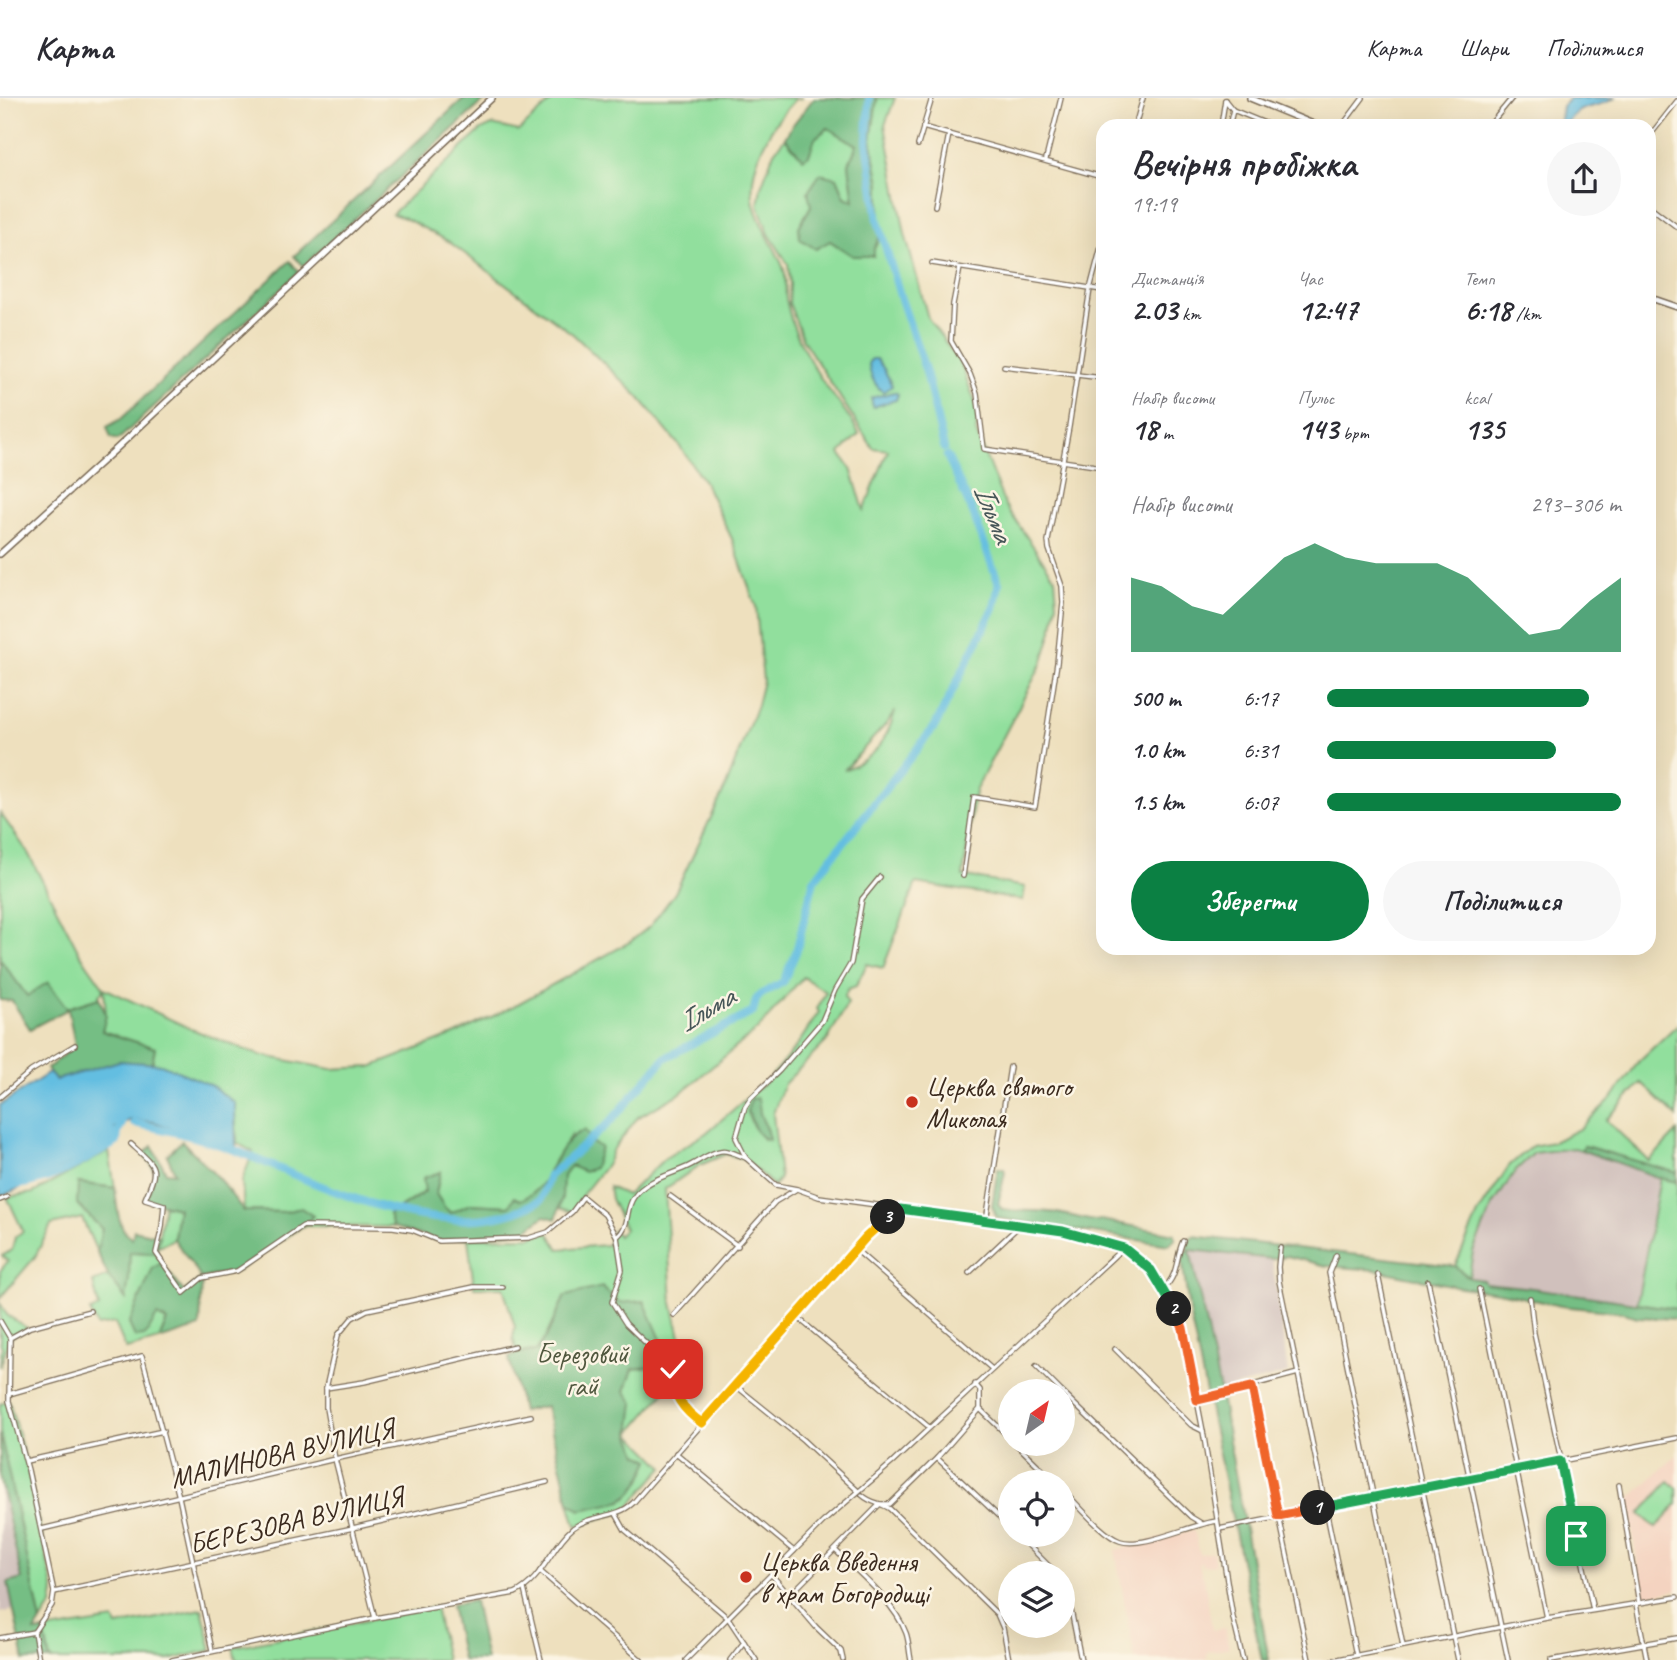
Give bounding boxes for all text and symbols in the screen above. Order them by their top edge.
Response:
text: Карта [35,27,114,69]
text: Карта [1366,33,1421,63]
text: Шари [1459,33,1509,63]
text: Поділитися [1547,33,1642,63]
text: Вечірня пробіжка [1131,140,1356,187]
button: share [1547,142,1621,216]
text: 19:19 [1131,190,1177,219]
text: Дистанція [1131,267,1204,291]
text: Час [1298,267,1323,291]
text: Темп [1464,267,1495,291]
text: 2.03 [1131,291,1177,329]
text: 12:47 [1298,291,1357,329]
text: 6:18 [1464,291,1511,329]
text: km [1177,302,1201,326]
text: /km [1511,302,1541,326]
text: Набір висоти [1131,386,1214,410]
text: Пульс [1298,386,1334,410]
text: kcal [1464,386,1489,410]
text: 18 [1131,410,1158,448]
text: 143 [1298,410,1338,448]
text: 135 [1464,410,1504,448]
text: m [1158,421,1173,445]
text: bpm [1338,421,1369,445]
water label: Ільма [965,478,1024,550]
text: Набір висоти [1131,490,1231,519]
text: 293–306 m [1530,490,1621,519]
text: 500 m [1131,684,1180,713]
text: 6:17 [1243,684,1279,713]
text: 1.0 km [1131,736,1185,765]
text: 6:31 [1243,736,1279,765]
text: 1.5 km [1131,788,1184,817]
text: 6:07 [1243,788,1279,817]
button: Зберегти [1131,861,1369,941]
button: Поділитися [1383,861,1621,941]
water label: Ільма [671,976,744,1040]
place label: Церква святого Миколая [926,1069,1075,1136]
marker: Церква святого Миколая [904,1094,920,1110]
pin: 3 [870,1200,906,1234]
text: 3 [883,1204,892,1228]
pin: 2 [1156,1292,1192,1326]
text: 2 [1169,1296,1178,1320]
park label: Березовий гай [536,1336,629,1403]
pin [643,1339,703,1399]
icon: check [654,1350,692,1388]
north arrow [998,1379,1074,1456]
map controls [998,1379,1075,1638]
street label: МАЛИНОВА ВУЛИЦЯ [167,1409,402,1496]
button: locate [998,1470,1075,1547]
street label: БЕРЕЗОВА ВУЛИЦЯ [186,1477,411,1562]
pin: 1 [1300,1490,1336,1526]
text: 1 [1313,1495,1322,1519]
pin [1546,1506,1606,1566]
icon: arrive [1557,1517,1595,1555]
place label: Церква Введення в храм Богородиці [760,1544,933,1611]
button: layers [998,1561,1075,1638]
marker: Церква Введення в храм Богородиці [738,1569,754,1585]

